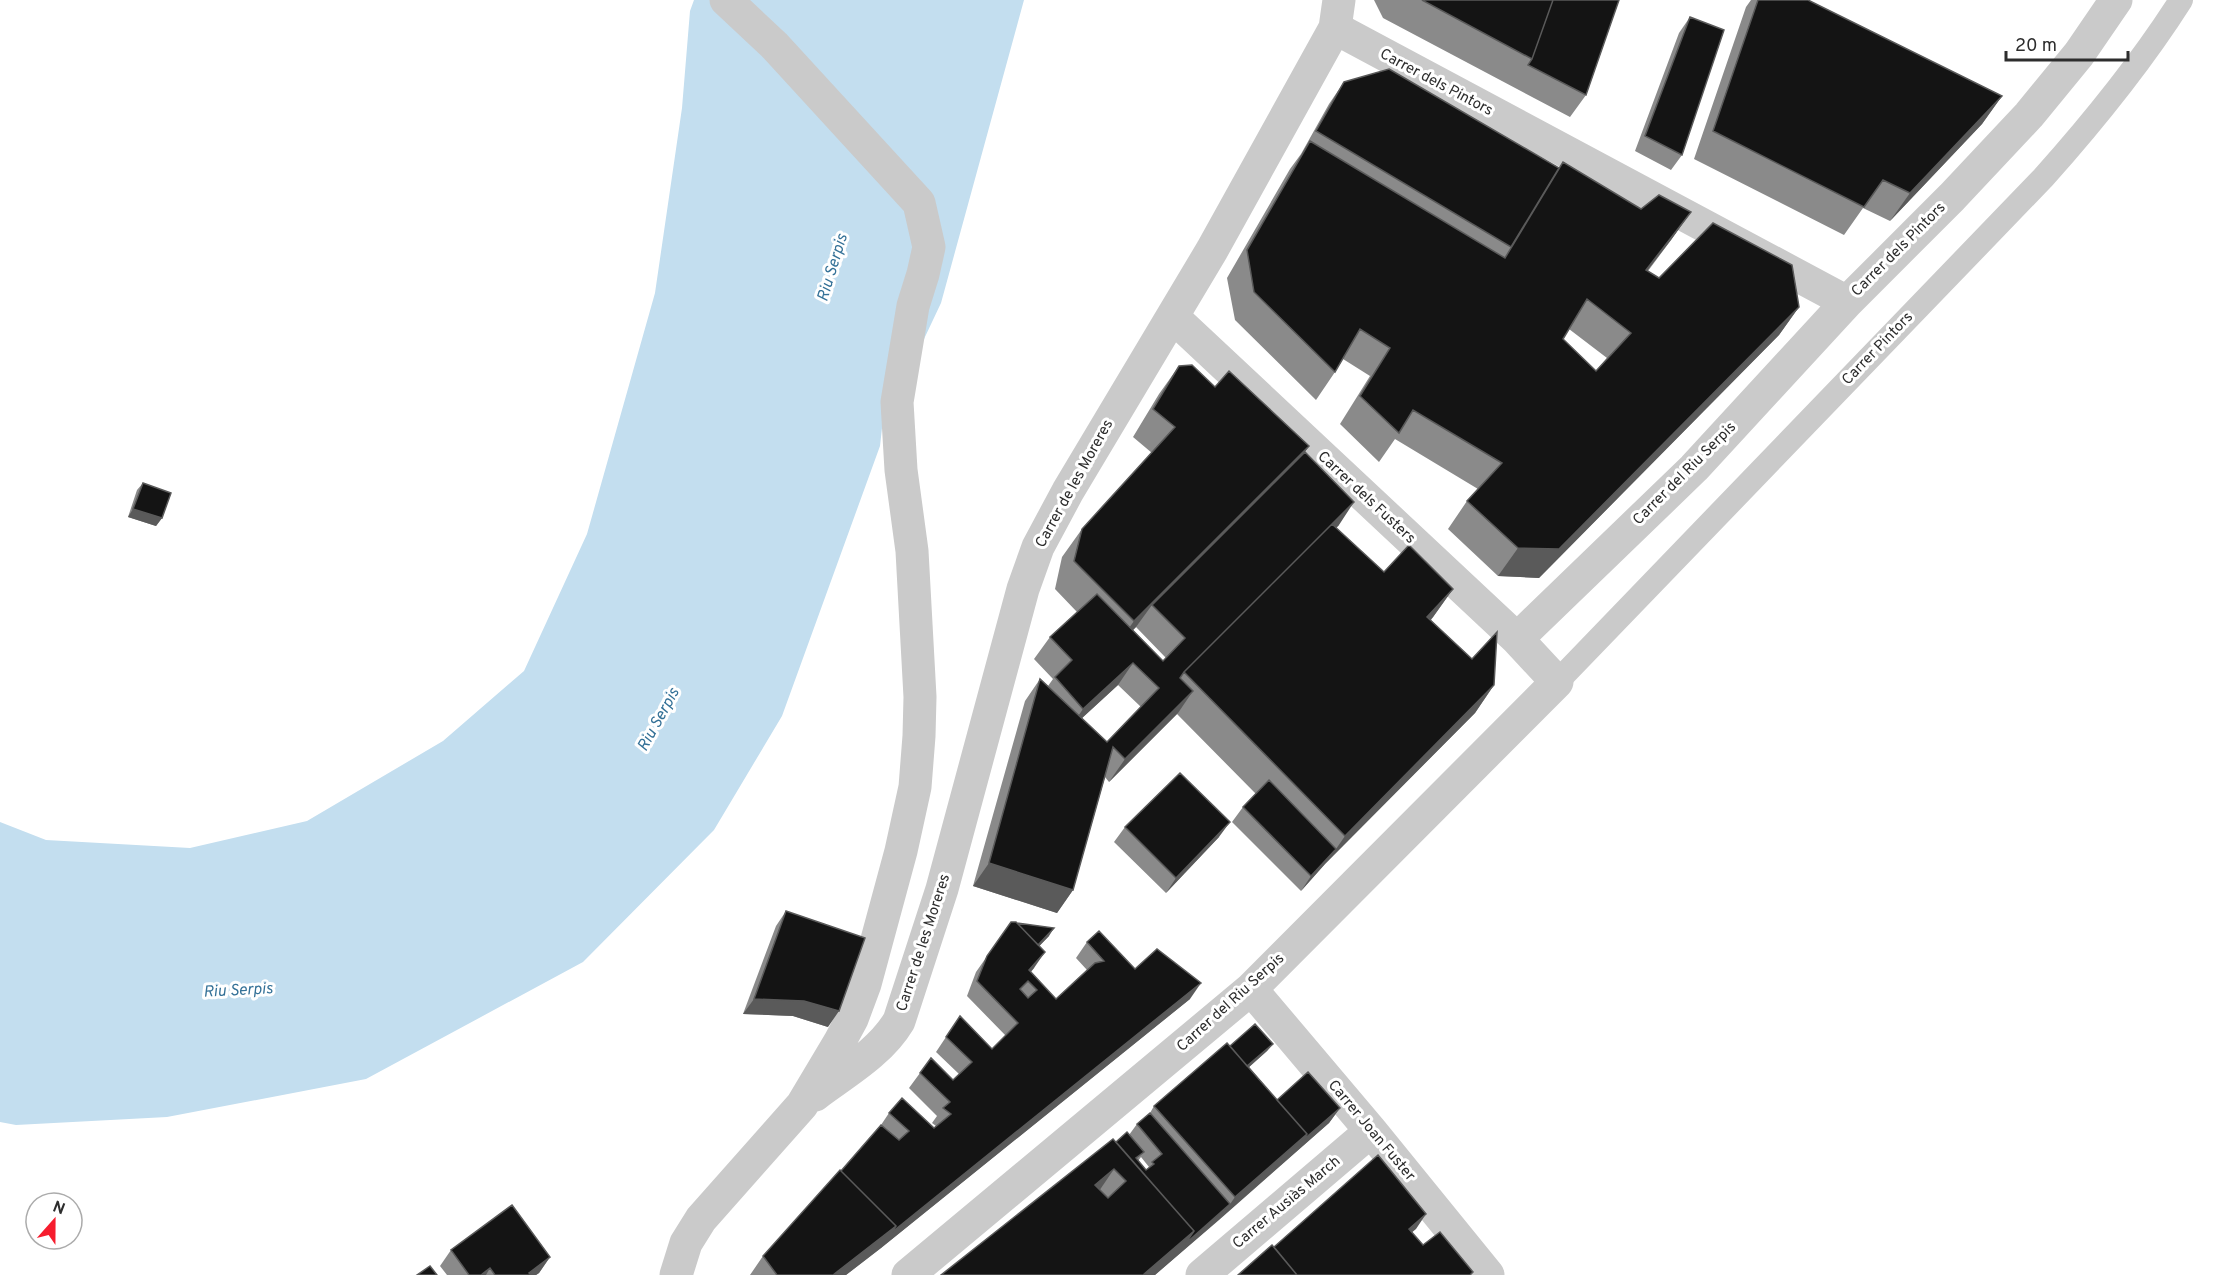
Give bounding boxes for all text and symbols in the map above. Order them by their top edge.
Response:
scale bar [2006,24,2128,62]
text: 20 m [2015,35,2057,58]
street label: Carrer dels Pintors [1376,45,1496,121]
street label: Carrer dels Pintors [1848,199,1950,301]
water label: Riu Serpis [813,231,853,304]
street label: Carrer Pintors [1838,308,1918,390]
street label: Carrer de les Moreres [1032,417,1118,551]
street label: Carrer del Riu Serpis [1629,418,1741,530]
street label: Carrer dels Fusters [1313,448,1419,548]
water label: Riu Serpis [633,684,685,755]
street label: Carrer de les Moreres [893,872,955,1014]
street label: Carrer del Riu Serpis [1173,950,1289,1056]
water label: Riu Serpis [203,979,274,1003]
street label: Carrer Joan Fuster [1323,1077,1419,1186]
street label: Carrer Ausiàs March [1229,1152,1345,1254]
north arrow [24,1191,84,1251]
text: N [50,1197,68,1220]

